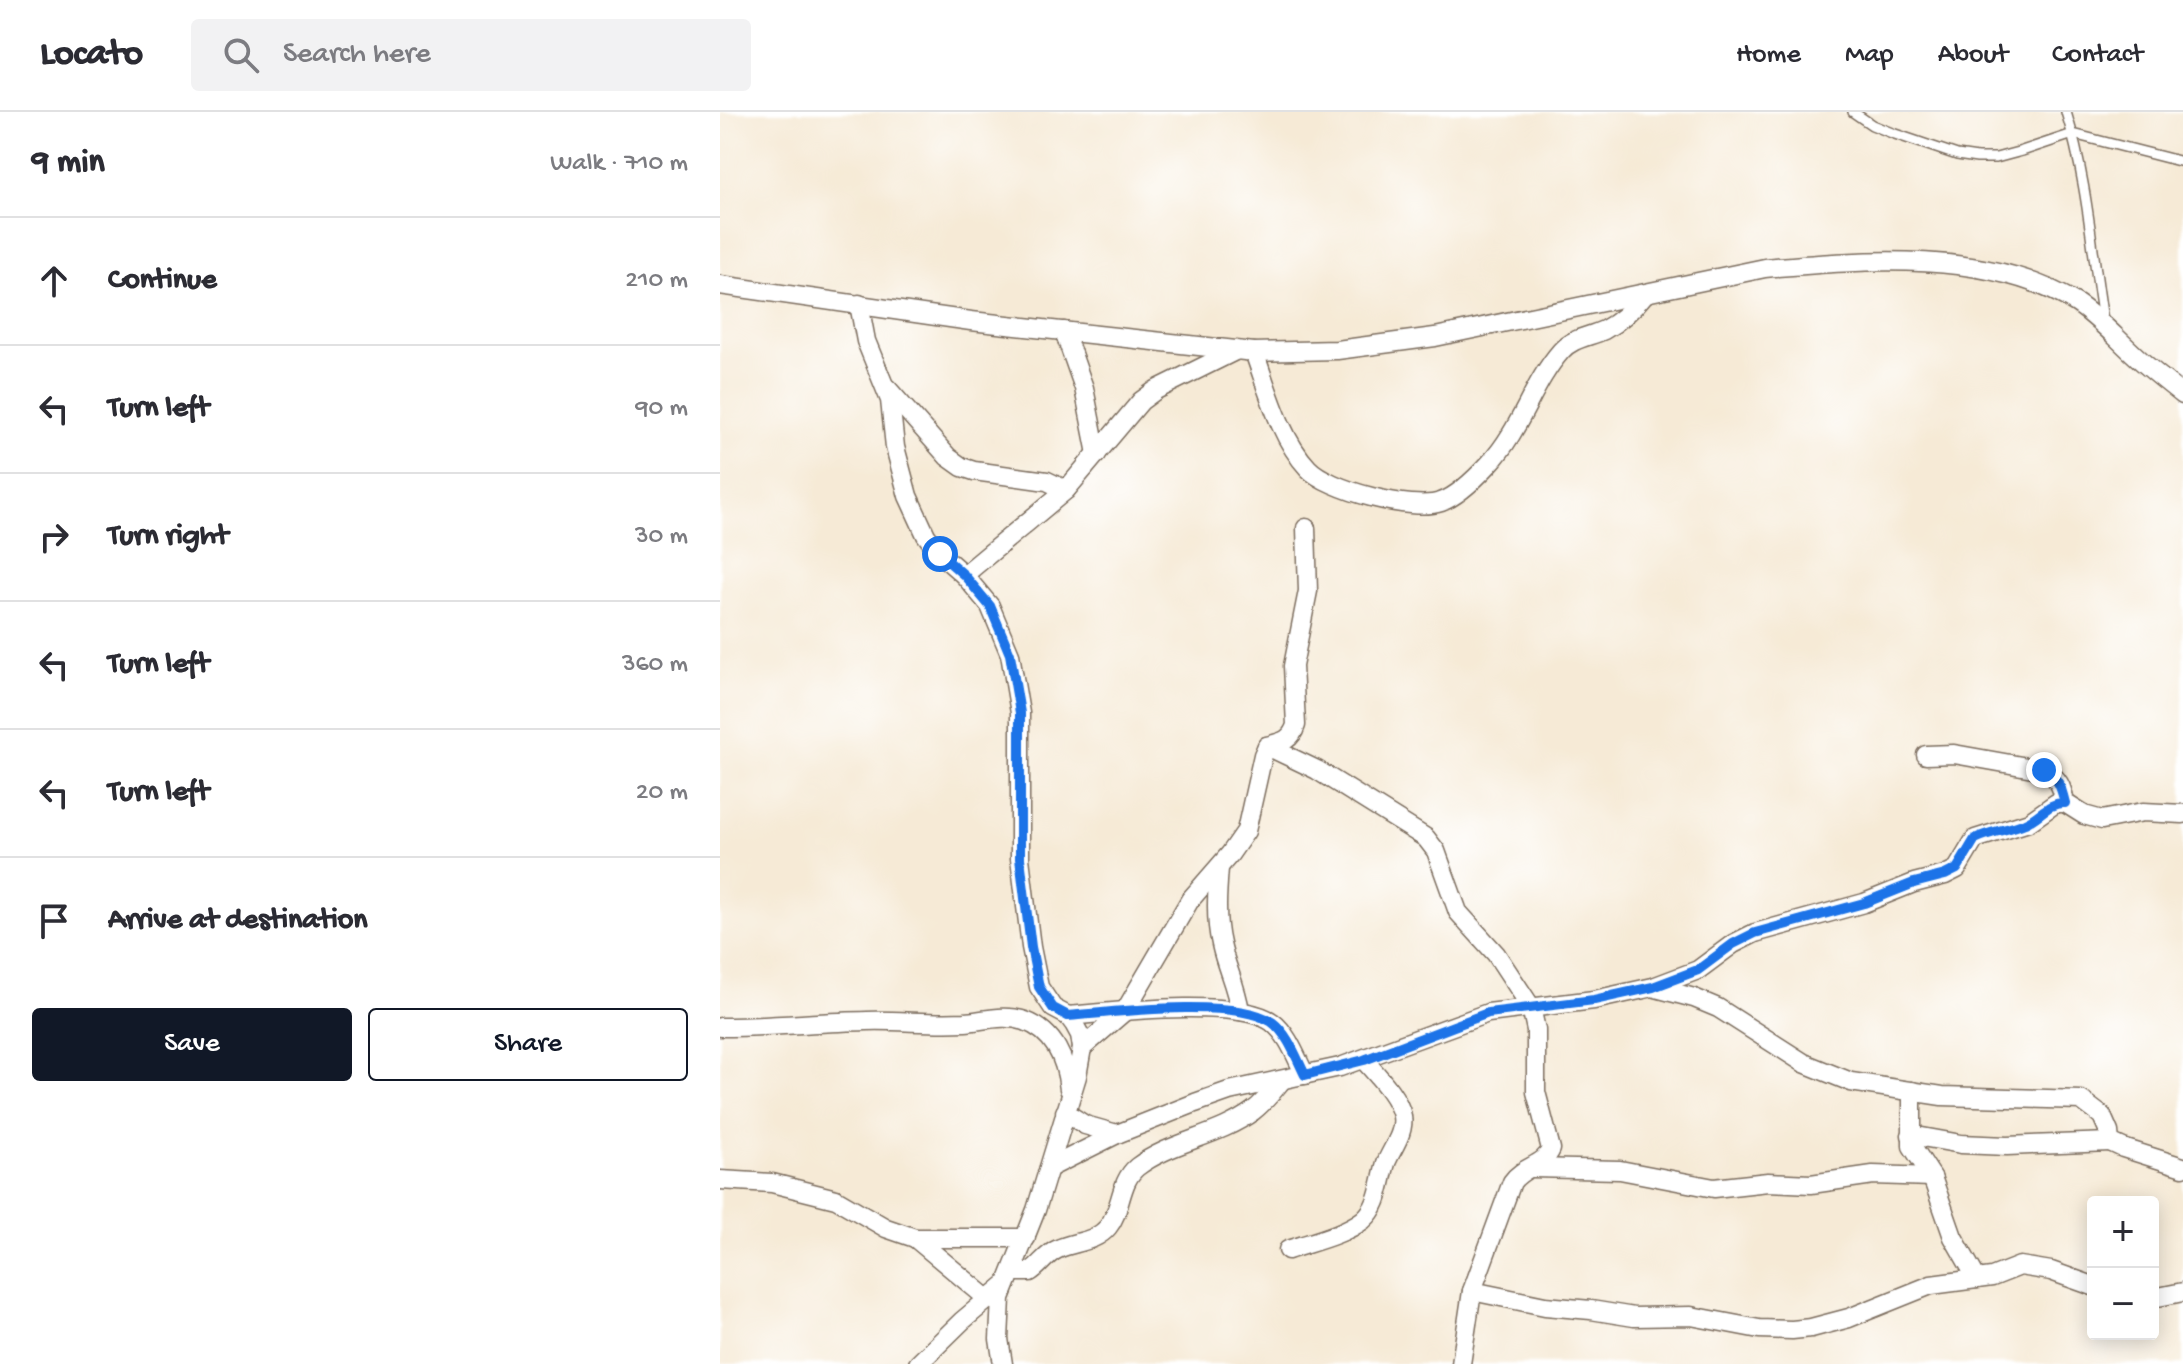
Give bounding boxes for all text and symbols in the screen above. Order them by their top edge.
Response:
search box [191,19,751,91]
text: Locato [40,33,143,77]
icon: search [219,33,263,77]
text: Search here [283,38,431,73]
text: Home [1736,39,1801,72]
text: Map [1845,39,1894,72]
text: About [1938,39,2008,72]
text: Contact [2052,39,2143,72]
text: 9 min [32,144,105,184]
text: Walk · 710 m [550,149,688,180]
icon: ahead [32,259,76,303]
text: Continue [108,264,217,299]
text: 210 m [625,266,688,297]
icon: left [32,387,76,431]
text: Turn left [108,392,209,427]
text: 90 m [636,394,688,425]
icon: right [32,515,76,559]
text: Turn right [108,520,228,555]
text: 30 m [635,522,688,553]
route start [922,536,958,572]
icon: left [32,643,76,687]
text: Turn left [108,648,209,683]
text: 360 m [622,650,688,681]
route end [2026,752,2062,788]
icon: left [32,771,76,815]
text: Turn left [108,776,209,811]
text: 20 m [636,778,688,809]
icon: arrive [32,899,76,943]
text: Arrive at destination [108,904,368,939]
button: Save [32,1008,352,1081]
button: Share [368,1008,688,1081]
map controls [2087,1196,2159,1340]
button: + [2087,1196,2159,1268]
button: − [2087,1268,2159,1340]

